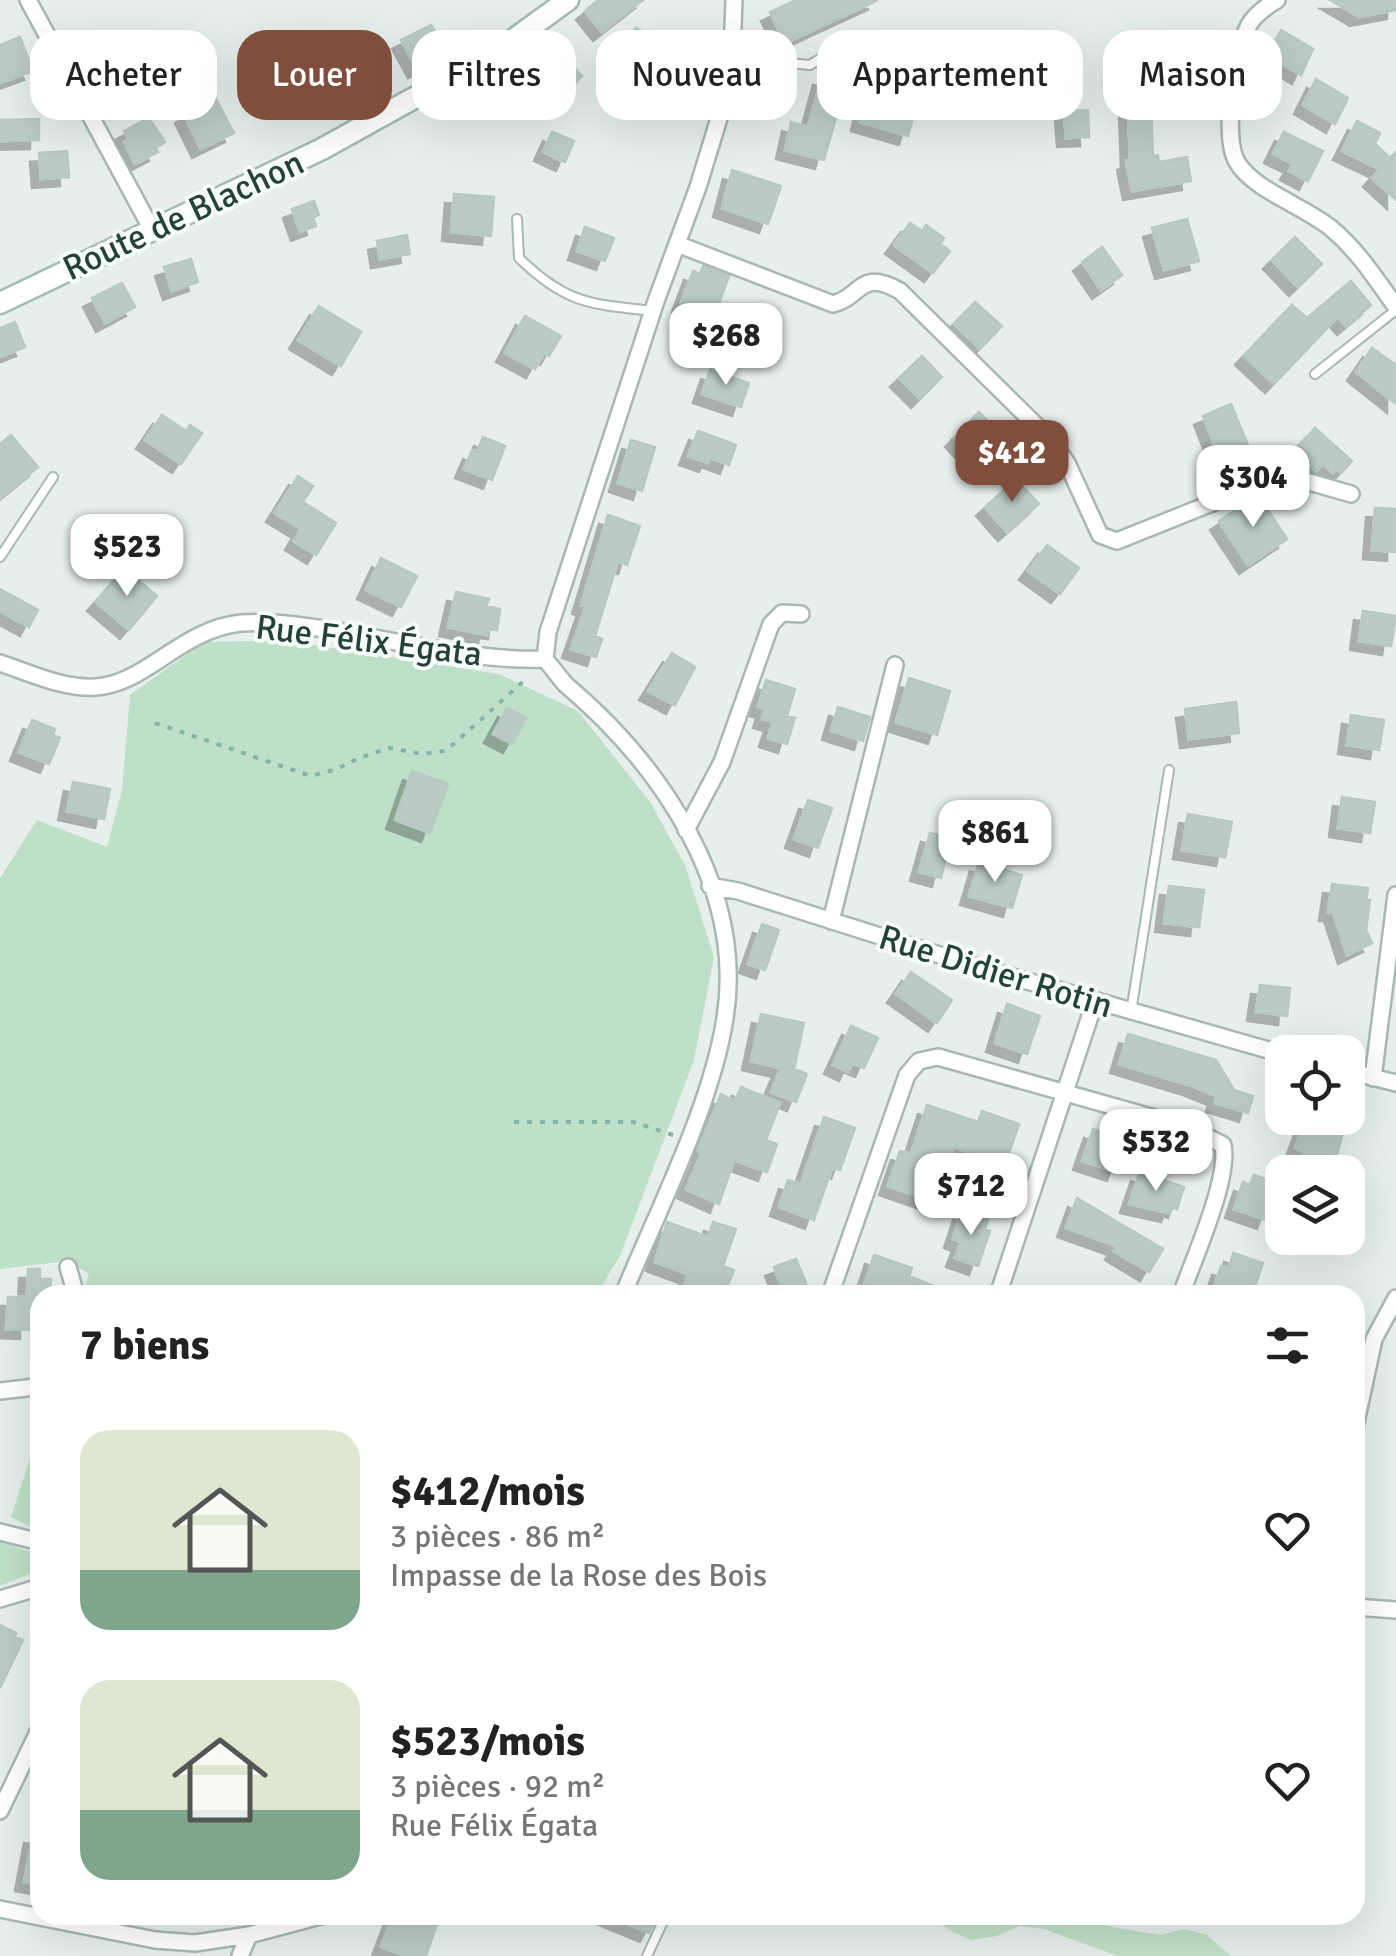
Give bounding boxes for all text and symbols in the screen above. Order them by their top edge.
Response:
chip: Acheter [30,30,217,120]
chip: Louer [237,30,392,120]
chip: Filtres [412,30,576,120]
chip: Nouveau [596,30,797,120]
chip: Appartement [817,30,1083,120]
chip: Maison [1103,30,1282,120]
street label: Route de Blachon [56,141,310,290]
pin: $268 [667,303,785,388]
text: $268 [691,316,761,355]
pin: $412 [953,420,1071,505]
text: $412 [977,433,1047,472]
pin: $304 [1194,445,1312,530]
text: $304 [1218,458,1288,497]
pin: $523 [68,514,186,599]
text: $523 [92,527,162,566]
street label: Rue Félix Égata [253,605,485,676]
pin: $861 [936,800,1054,885]
text: $861 [960,813,1030,852]
street label: Rue Didier Rotin [874,916,1118,1027]
map controls [1265,1035,1365,1255]
button: locate [1265,1035,1365,1135]
pin: $532 [1097,1109,1215,1194]
text: $532 [1121,1122,1191,1161]
pin: $712 [912,1153,1030,1238]
button: layers [1265,1155,1365,1255]
text: $712 [936,1166,1006,1205]
icon: filters [1260,1318,1315,1373]
text: 7 biens [80,1320,209,1371]
text: $412/mois [390,1466,585,1517]
icon: home [160,1470,280,1590]
icon: heart [1260,1503,1315,1558]
text: 3 pièces · 86 m² [390,1517,605,1556]
text: Impasse de la Rose des Bois [390,1556,767,1595]
text: $523/mois [390,1716,585,1767]
icon: home [160,1720,280,1840]
icon: heart [1260,1753,1315,1808]
text: 3 pièces · 92 m² [390,1767,605,1806]
text: Rue Félix Égata [390,1806,598,1845]

